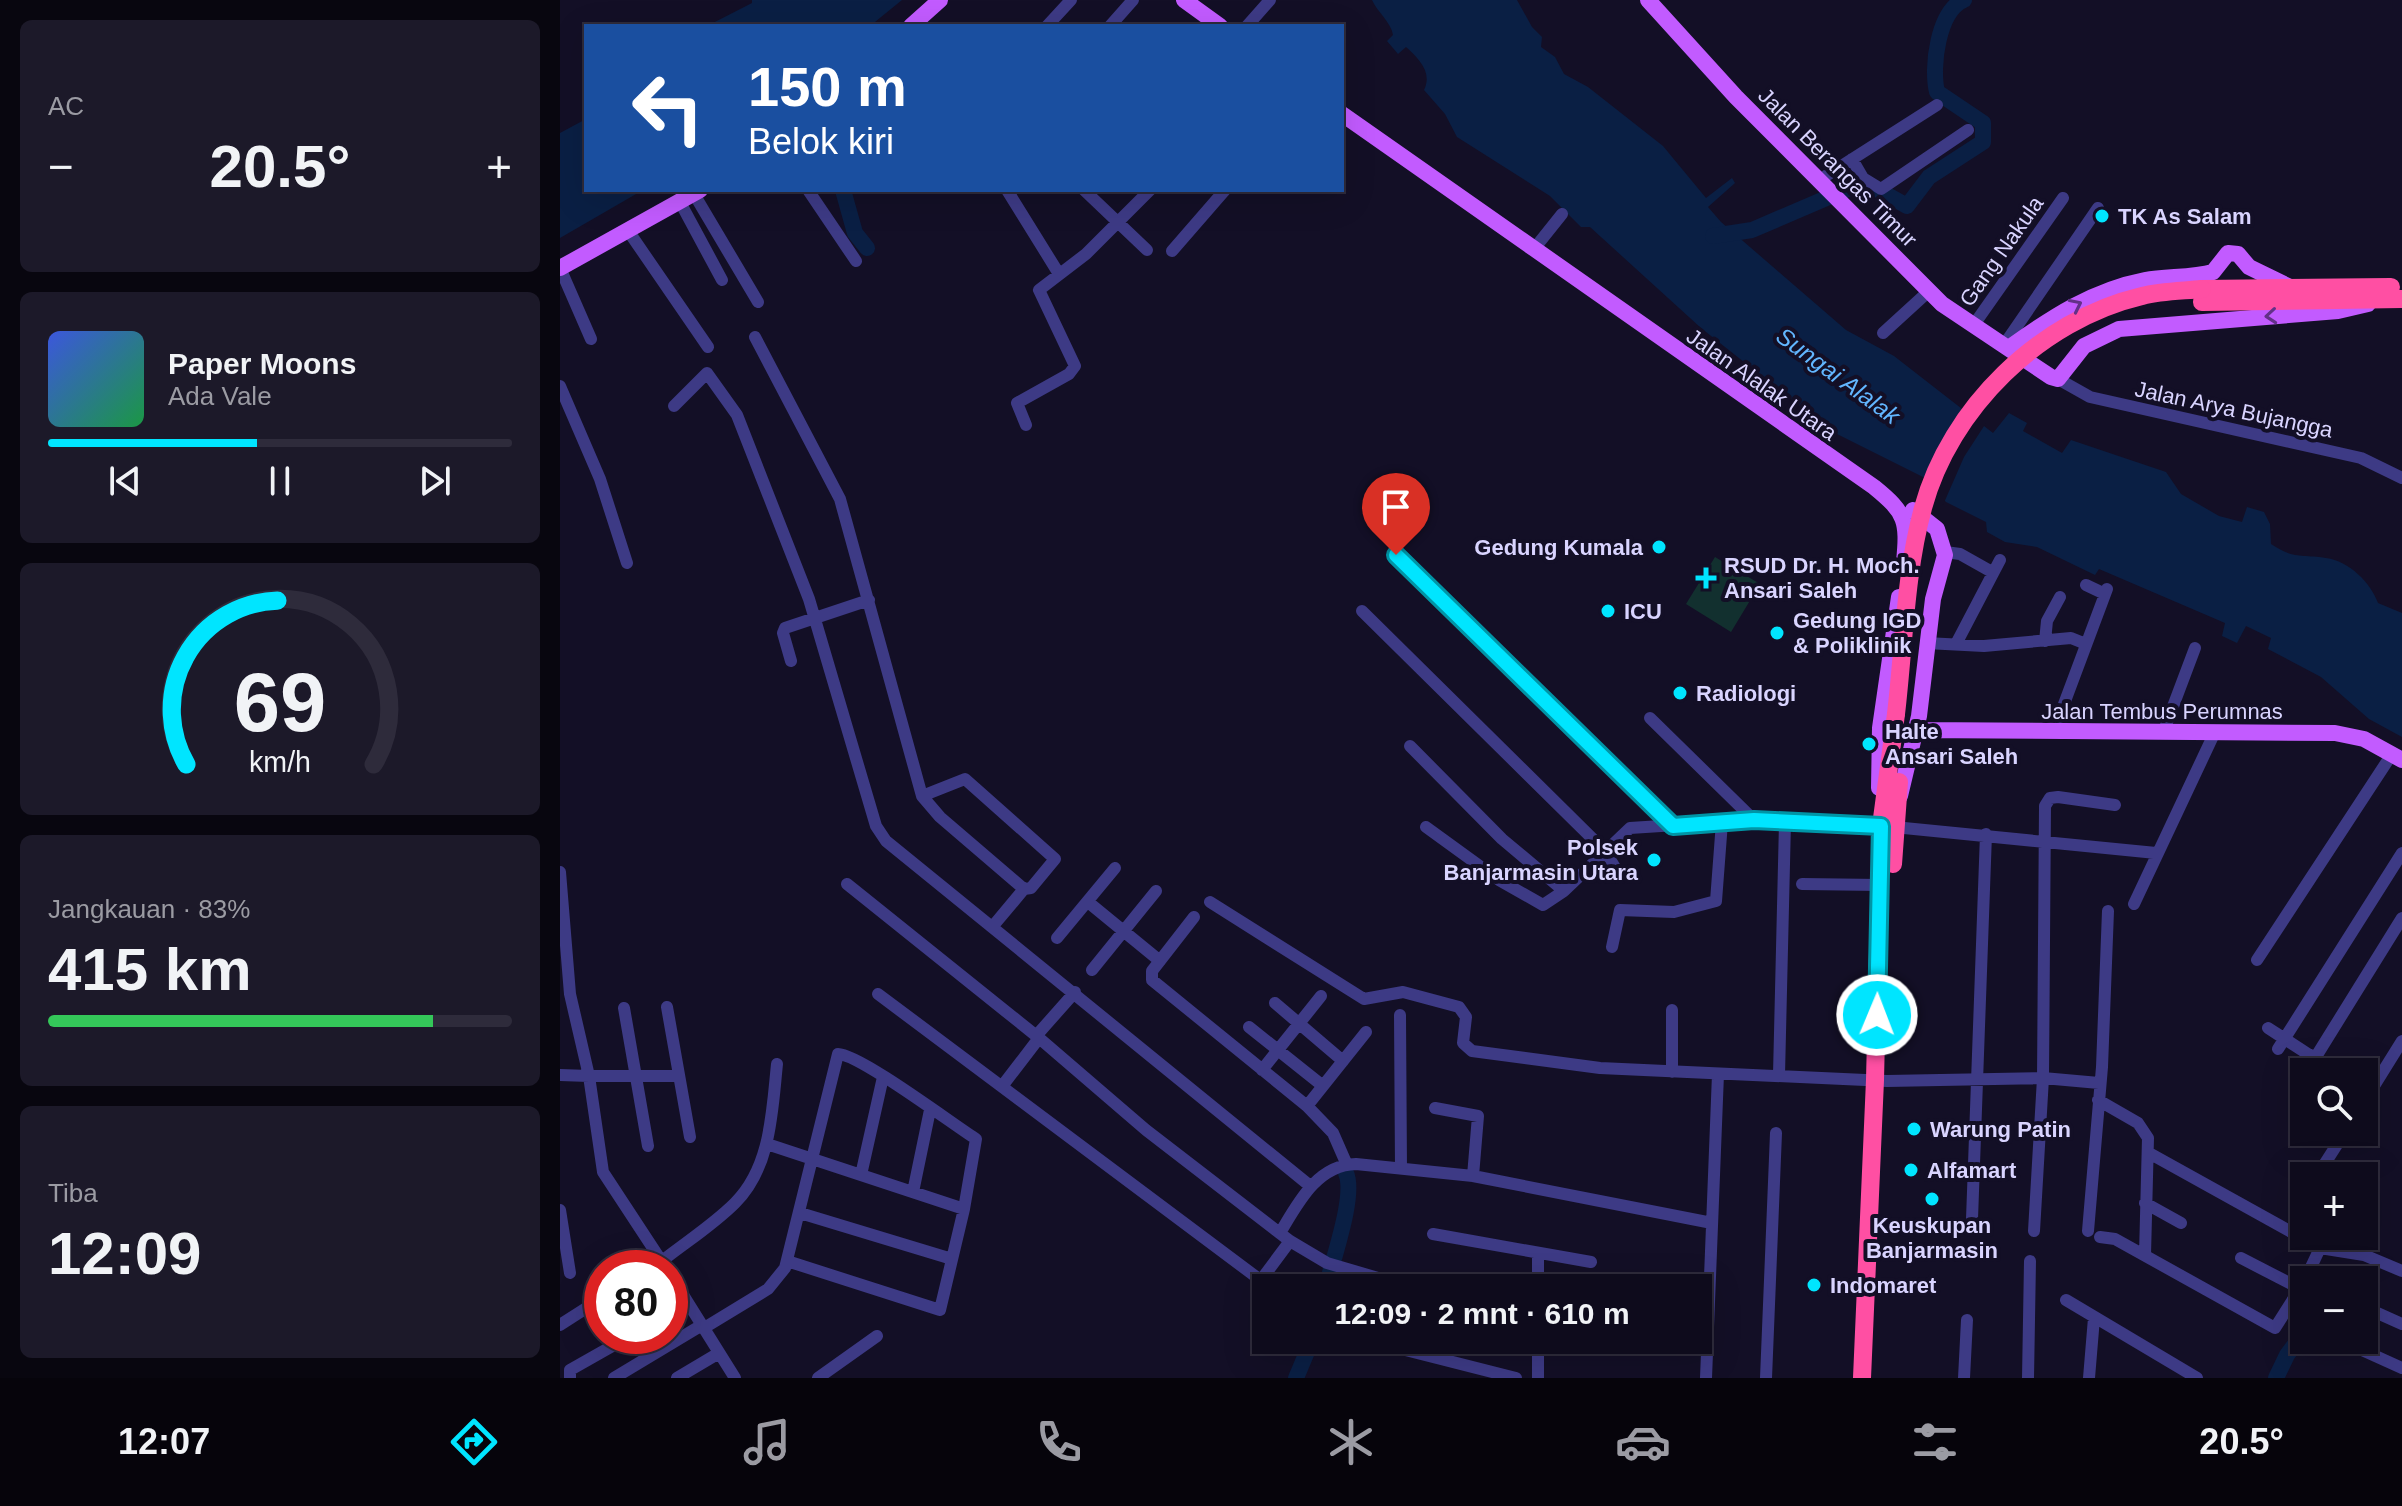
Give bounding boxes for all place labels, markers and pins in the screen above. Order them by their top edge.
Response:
place label: TK As Salam [2118,204,2252,229]
marker: TK As Salam [2093,207,2111,225]
pin [1362,473,1430,555]
place label: Gedung Kumala [1474,535,1644,560]
marker: Gedung Kumala [1650,538,1668,556]
place label: RSUD Dr. H. Moch. Ansari Saleh [1724,553,1920,603]
marker: RSUD Dr. H. Moch. Ansari Saleh [1695,567,1717,589]
place label: ICU [1624,599,1662,624]
marker: ICU [1599,602,1617,620]
place label: Gedung IGD & Poliklinik [1793,608,1921,658]
marker: Gedung IGD & Poliklinik [1768,624,1786,642]
place label: Radiologi [1696,681,1796,706]
marker: Radiologi [1671,684,1689,702]
place label: Halte Ansari Saleh [1885,719,2018,769]
marker: Halte Ansari Saleh [1860,735,1878,753]
place label: Polsek Banjarmasin Utara [1444,835,1639,885]
marker: Polsek Banjarmasin Utara [1645,851,1663,869]
place label: Warung Patin [1930,1117,2071,1142]
marker: Warung Patin [1905,1120,1923,1138]
place label: Alfamart [1927,1158,2017,1183]
marker: Alfamart [1902,1161,1920,1179]
marker: Keuskupan Banjarmasin [1923,1190,1941,1208]
place label: Keuskupan Banjarmasin [1866,1213,1998,1263]
place label: Indomaret [1830,1273,1937,1298]
marker: Indomaret [1805,1276,1823,1294]

